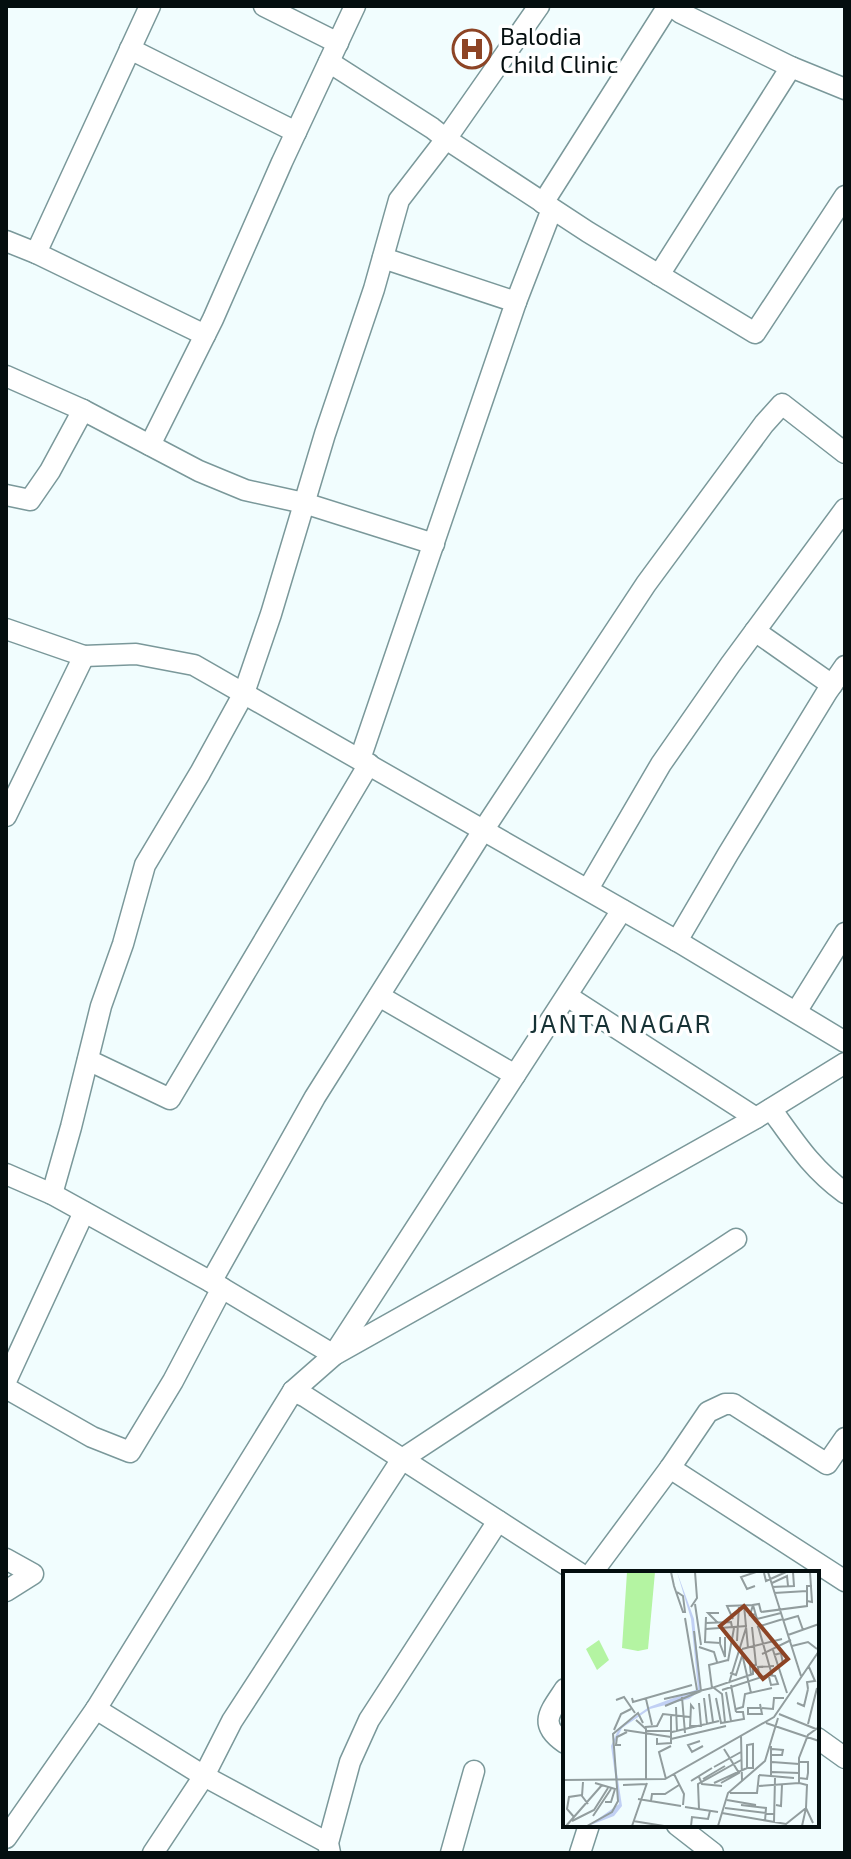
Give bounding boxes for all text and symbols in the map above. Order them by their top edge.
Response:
place label: Balodia Child Clinic [500,21,618,78]
hospital icon: Balodia Child Clinic [451,28,493,70]
district label: JANTA NAGAR [529,1007,713,1038]
inset map [563,1571,819,1827]

